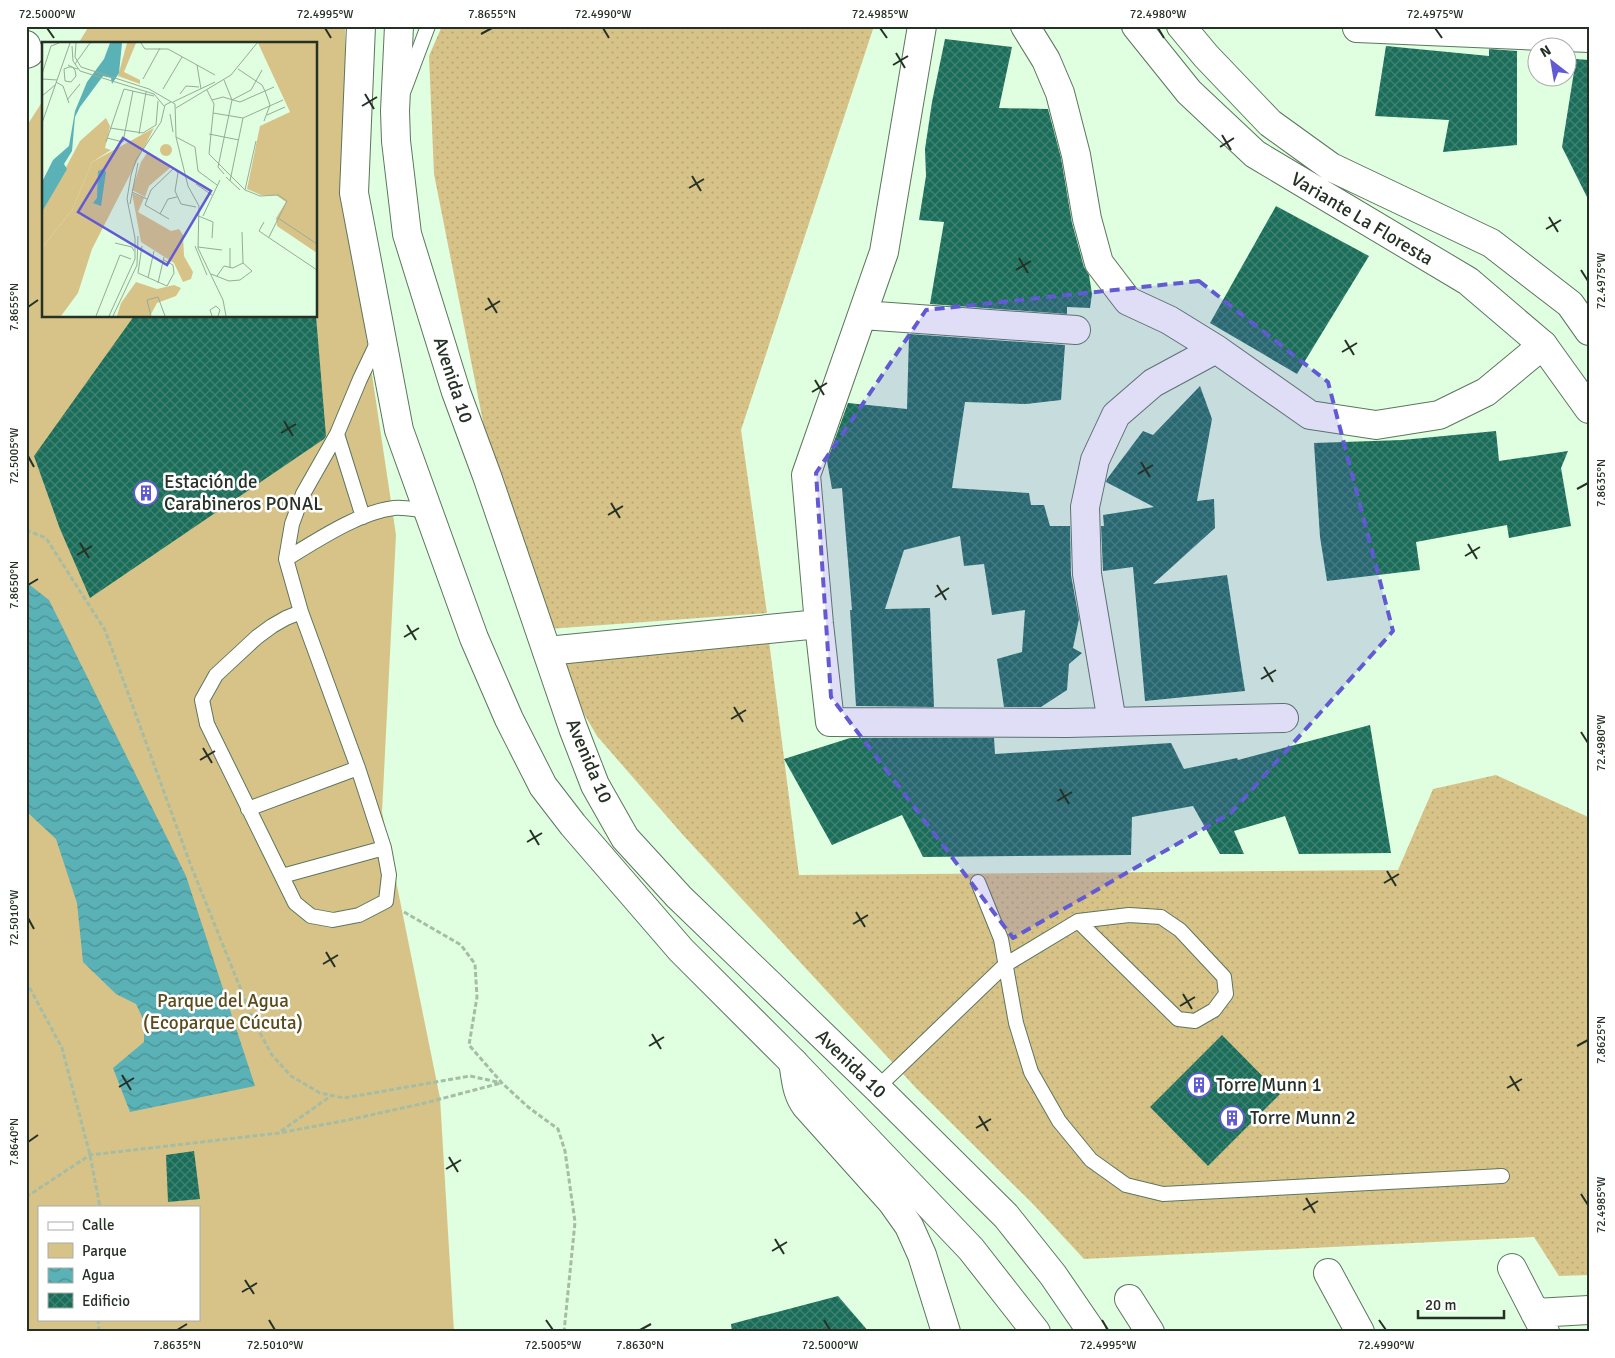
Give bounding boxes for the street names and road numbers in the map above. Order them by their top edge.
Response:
street label: Variante La Floresta [1286,167,1438,271]
street label: Avenida 10 [428,334,478,426]
street label: Avenida 10 [561,715,617,807]
street label: Avenida 10 [811,1024,891,1104]

